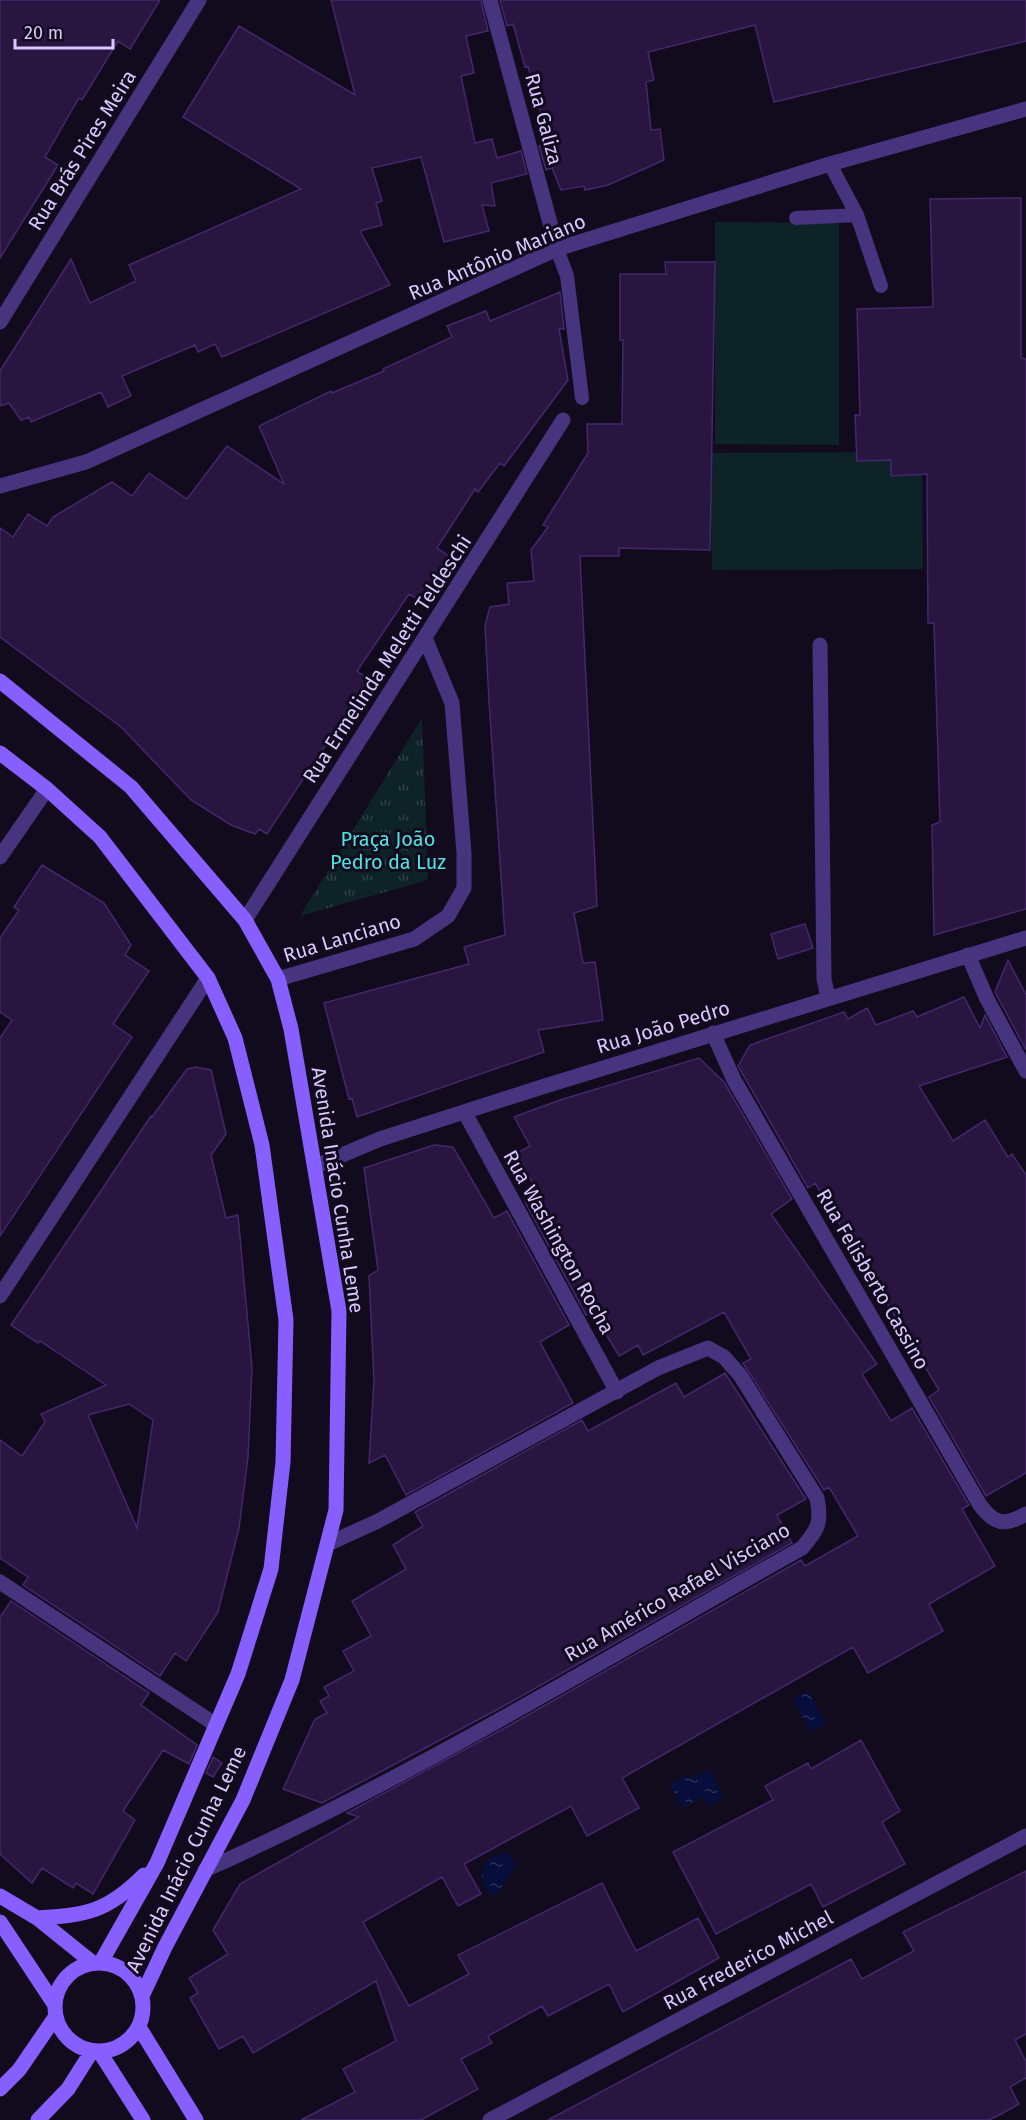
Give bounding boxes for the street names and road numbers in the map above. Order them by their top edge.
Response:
street label: Rua Brás Pires Meira [23,65,141,235]
street label: Rua Galiza [520,70,568,168]
street label: Rua Antônio Mariano [405,209,589,305]
street label: Rua Ermelinda Meletti Teldeschi [298,530,476,788]
street label: Rua Lanciano [280,909,404,967]
street label: Rua João Pedro [593,995,733,1059]
street label: Avenida Inácio Cunha Leme [307,1065,369,1315]
street label: Rua Washington Rocha [498,1146,620,1338]
street label: Rua Felisberto Cassino [812,1184,934,1374]
street label: Rua Américo Rafael Visciano [560,1517,794,1667]
street label: Avenida Inácio Cunha Leme [121,1742,251,1976]
street label: Rua Frederico Michel [659,1905,837,2015]

